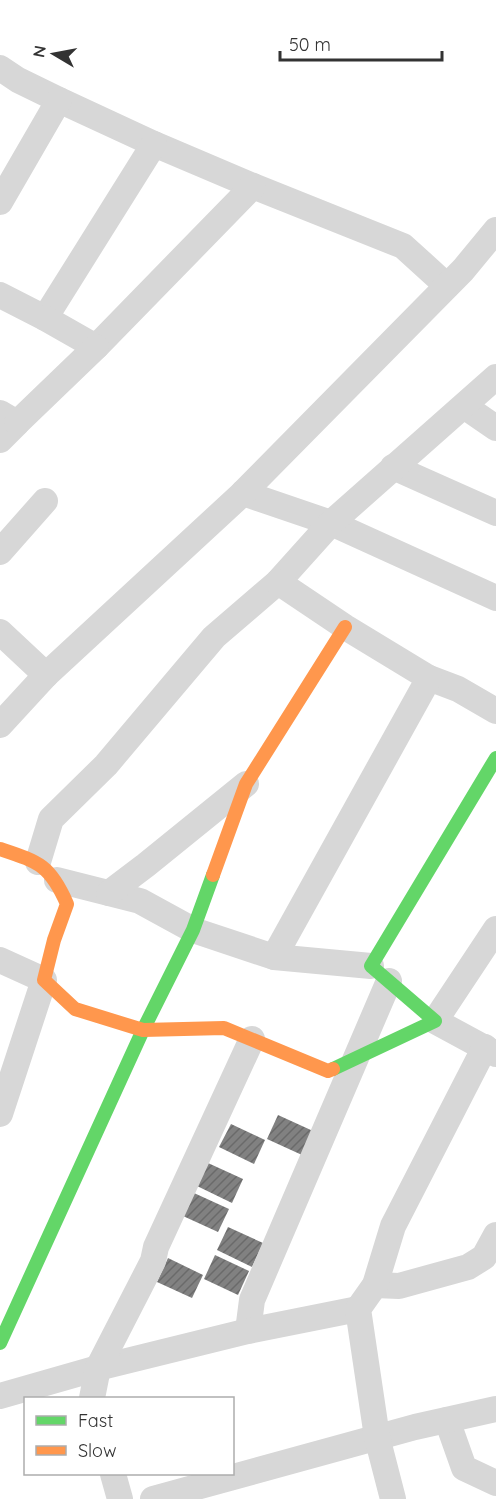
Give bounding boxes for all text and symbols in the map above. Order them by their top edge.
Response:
north arrow [24,24,84,84]
scale bar [280,24,442,62]
text: 50 m [289,33,331,56]
text: N [28,44,50,59]
legend [24,1397,234,1475]
text: Fast [78,1409,113,1432]
text: Slow [78,1439,116,1462]

